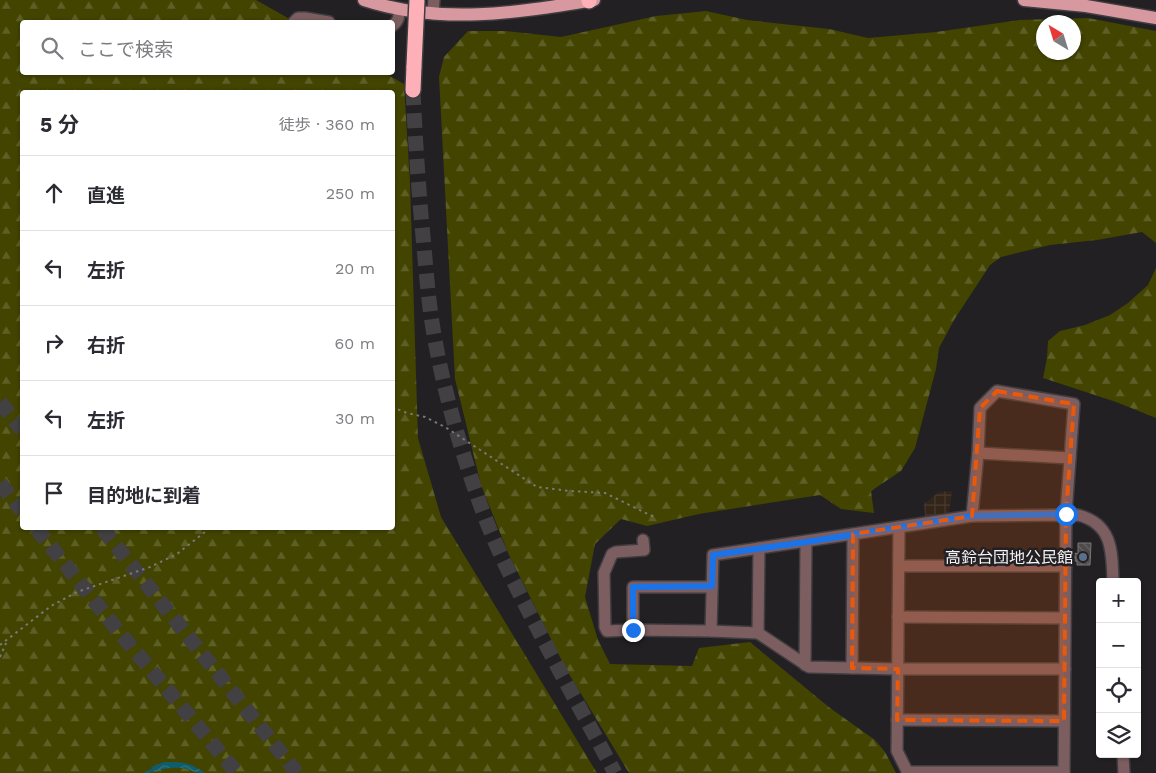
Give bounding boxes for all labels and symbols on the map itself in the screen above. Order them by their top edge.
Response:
north arrow [1036,15,1081,60]
route start [1055,503,1078,526]
place label: 高鈴台団地公民館 [945,548,1073,567]
marker: 高鈴台団地公民館 [1077,551,1089,563]
route end [622,619,645,642]

